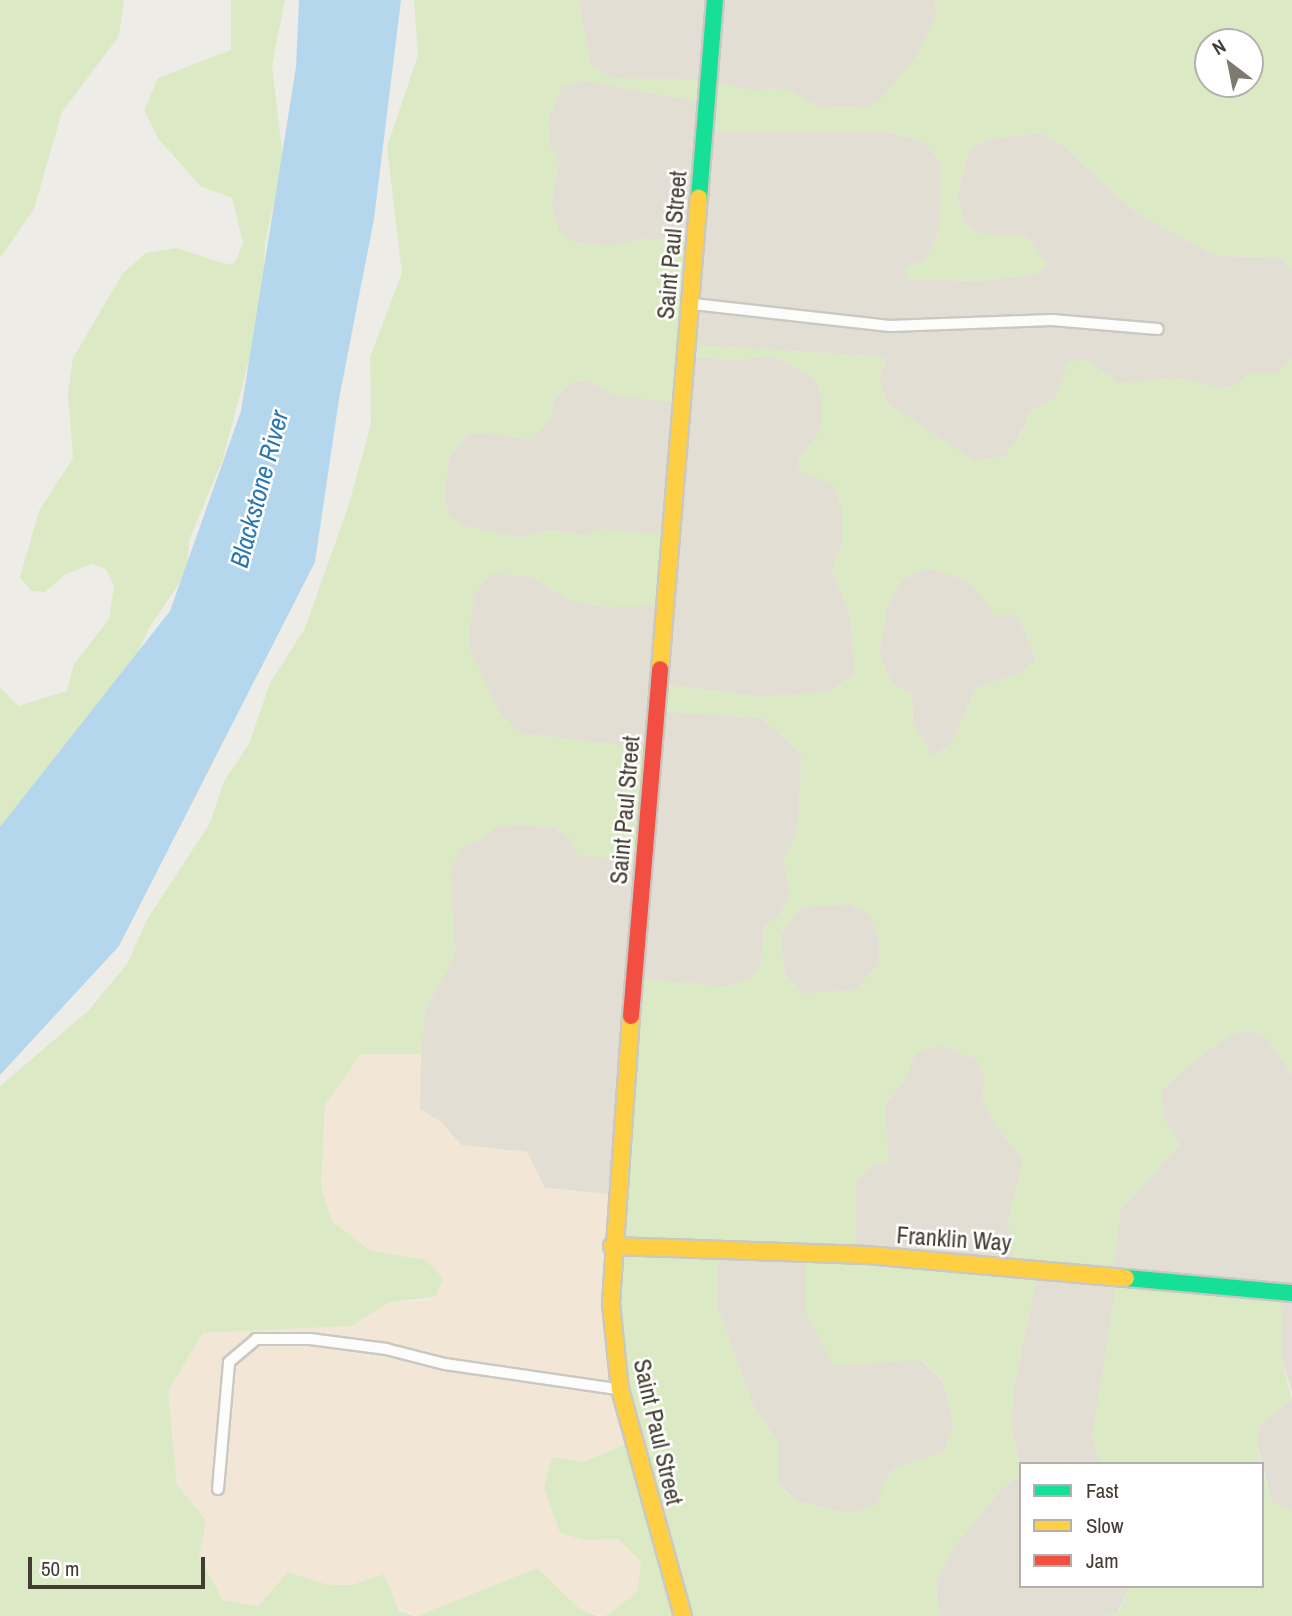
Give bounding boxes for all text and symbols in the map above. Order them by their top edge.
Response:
north arrow [1194,28,1264,98]
text: N [1207,33,1231,61]
street label: Saint Paul Street [651,170,693,320]
water label: Blackstone River [223,407,295,571]
street label: Saint Paul Street [604,735,646,885]
street label: Franklin Way [896,1221,1012,1257]
street label: Saint Paul Street [627,1356,689,1508]
legend [1019,1462,1264,1588]
text: Fast [1086,1476,1119,1505]
text: Slow [1086,1511,1123,1540]
scale bar [32,1542,208,1586]
text: Jam [1086,1546,1119,1575]
text: 50 m [41,1554,79,1583]

